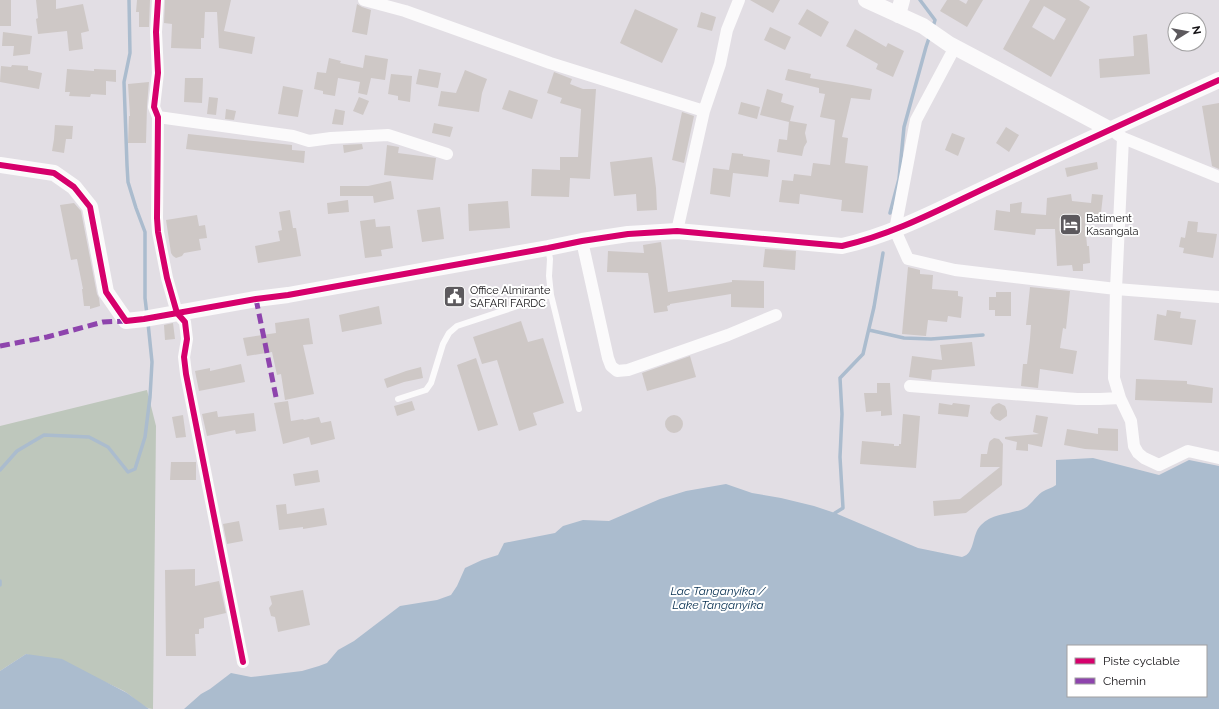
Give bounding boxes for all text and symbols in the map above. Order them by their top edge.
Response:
north arrow [1167,12,1207,52]
text: N [1189,25,1204,36]
hotel icon: Batiment Kasangala [1058,211,1084,237]
place label: Batiment Kasangala [1086,212,1139,238]
public building icon: Office Almirante SAFARI FARDC [442,283,468,309]
place label: Office Almirante SAFARI FARDC [470,284,551,310]
water label: Lac Tanganyika / Lake Tanganyika [670,584,766,612]
legend [1067,645,1207,697]
text: Piste cyclable [1103,654,1180,668]
text: Chemin [1103,674,1146,688]

